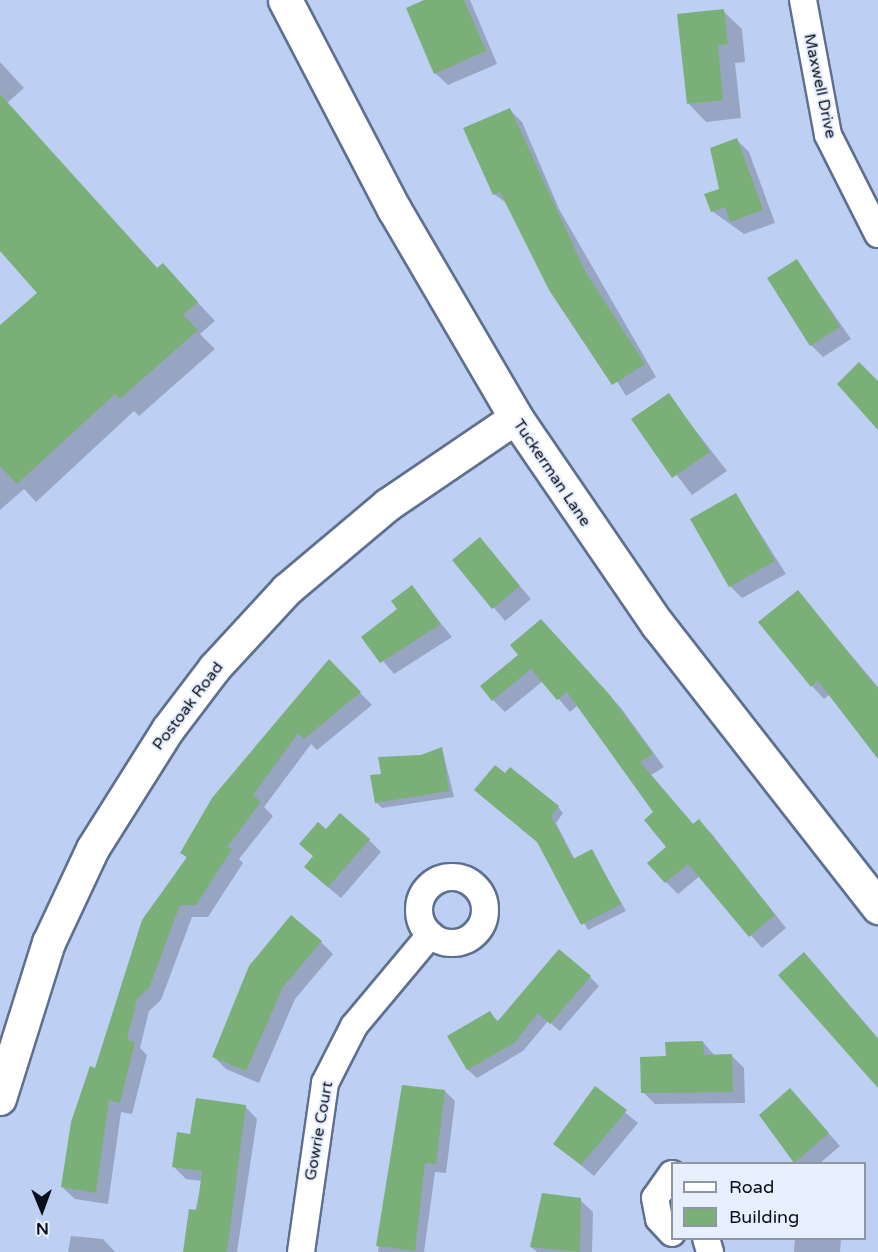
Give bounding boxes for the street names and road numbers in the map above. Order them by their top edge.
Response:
street label: Maxwell Drive [800,32,840,140]
street label: Tuckerman Lane [509,416,595,530]
street label: Postoak Road [149,658,227,754]
street label: Gowrie Court [301,1080,337,1182]

